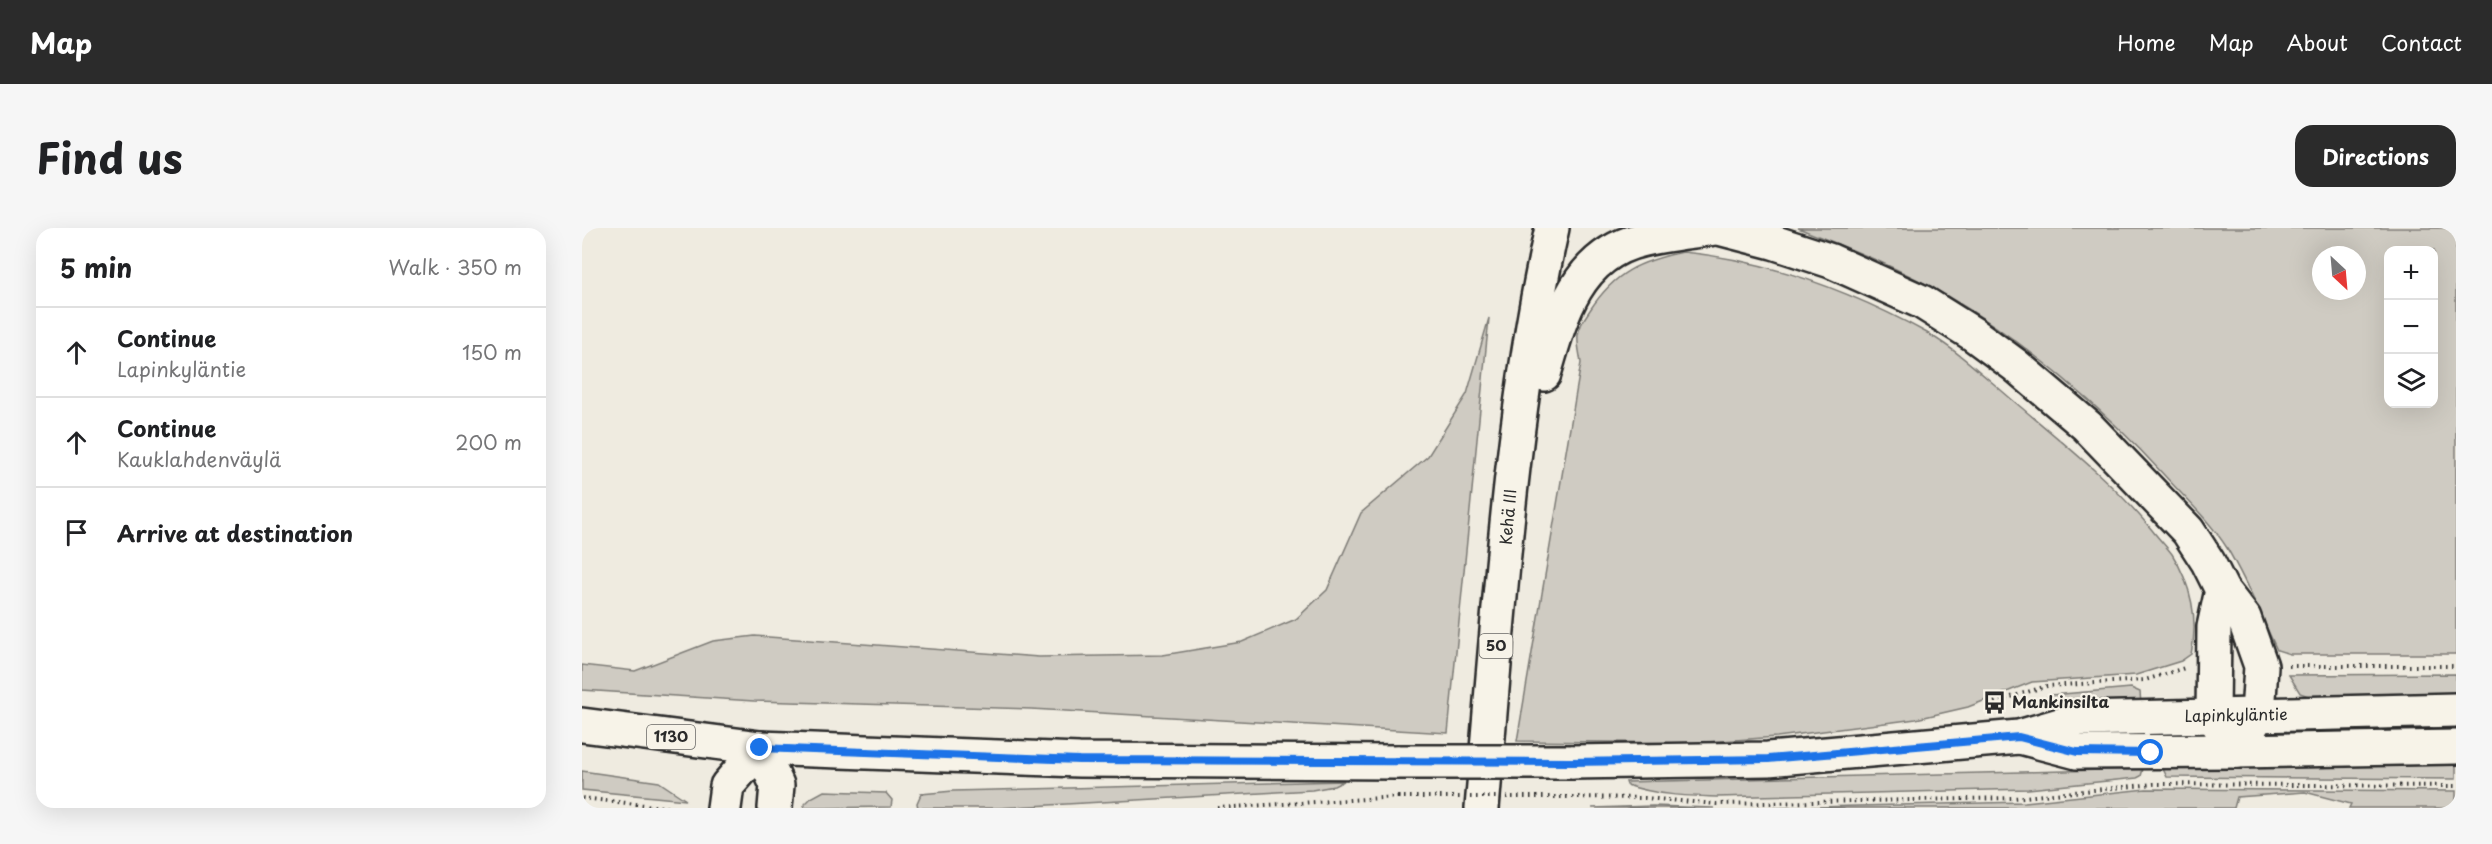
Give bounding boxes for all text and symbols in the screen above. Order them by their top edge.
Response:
text: Map [30,21,92,64]
text: Home [2117,26,2176,58]
text: Map [2209,26,2254,58]
text: About [2287,26,2348,58]
text: Contact [2381,26,2462,58]
text: Find us [36,125,183,188]
button: Directions [2295,125,2456,187]
north arrow [2312,246,2366,300]
map controls [2384,246,2438,408]
button: + [2384,246,2438,300]
text: 5 min [60,248,132,287]
text: Walk · 350 m [389,252,522,282]
button: − [2384,300,2438,354]
text: Continue [117,321,216,354]
icon: ahead [60,336,93,369]
text: 150 m [462,337,522,367]
text: Lapinkyläntie [117,354,246,384]
button: layers [2384,354,2438,408]
text: Continue [117,411,216,444]
icon: ahead [60,426,93,459]
text: 200 m [455,427,522,457]
text: Kauklahdenväylä [117,444,281,474]
street label: Kehä III [1493,488,1521,546]
icon: arrive [60,516,93,549]
text: Arrive at destination [117,516,353,549]
road number: 50 [1480,634,1512,658]
bus stop icon: Mankinsilta [1981,689,2007,715]
place label: Mankinsilta [2012,689,2109,713]
street label: Lapinkyläntie [2184,701,2288,727]
road number: 1130 [647,725,695,749]
route end [746,734,772,760]
route start [2137,739,2163,765]

